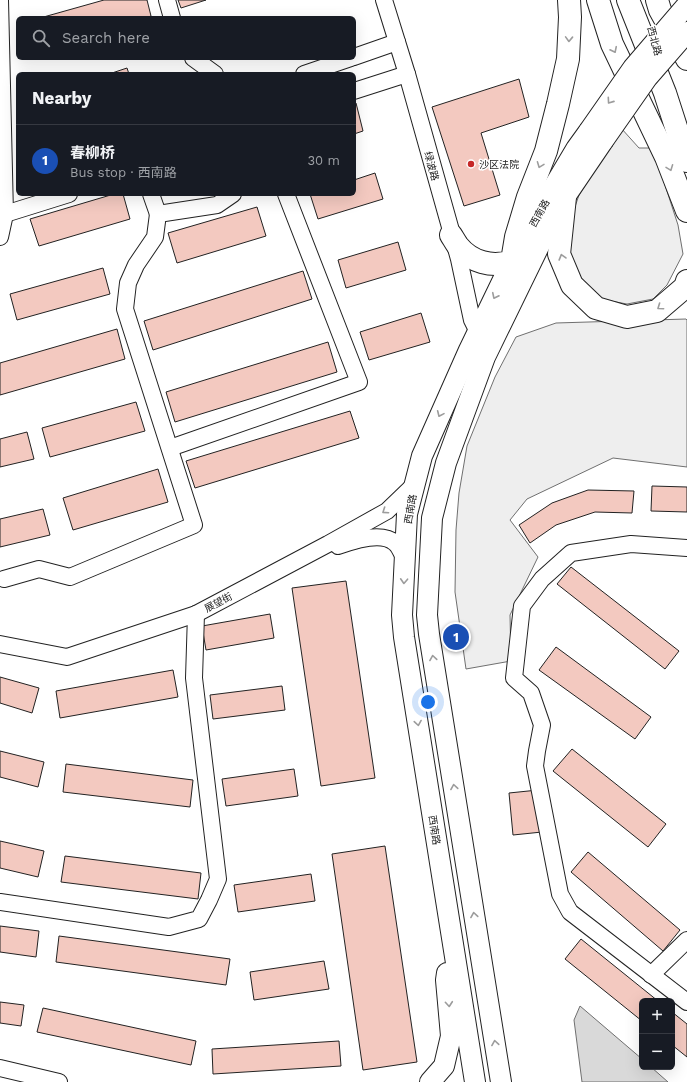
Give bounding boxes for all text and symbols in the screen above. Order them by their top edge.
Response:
search box [16,16,356,60]
street label: 西北路 [645,25,664,57]
icon: search [30,27,52,49]
text: Search here [62,29,150,47]
one-way arrow [565,36,573,42]
one-way arrow [610,46,617,54]
text: Nearby [32,88,91,108]
one-way arrow [607,97,615,104]
text: 春柳桥 [70,144,115,162]
street label: 绿波路 [422,150,441,182]
text: 1 [42,153,48,168]
text: 30 m [308,153,340,168]
marker: 沙区法院 [466,159,476,169]
place label: 沙区法院 [479,159,519,170]
one-way arrow [537,162,545,169]
one-way arrow [666,164,674,171]
text: Bus stop · 西南路 [70,165,177,180]
street label: 西南路 [527,197,552,229]
one-way arrow [558,254,566,261]
one-way arrow [492,292,500,300]
one-way arrow [657,302,664,309]
one-way arrow [437,410,445,418]
street label: 西南路 [402,493,419,525]
one-way arrow [383,506,390,513]
one-way arrow [399,578,408,584]
street label: 展望街 [202,591,234,614]
pin: 1 [443,622,469,652]
one-way arrow [429,655,438,662]
your location [418,692,438,712]
one-way arrow [413,720,422,726]
one-way arrow [450,784,459,790]
street label: 西南路 [427,814,442,846]
one-way arrow [470,912,479,918]
map controls [639,998,675,1070]
button: + [639,998,675,1034]
one-way arrow [444,1001,453,1007]
button: − [639,1034,675,1070]
one-way arrow [491,1040,500,1047]

